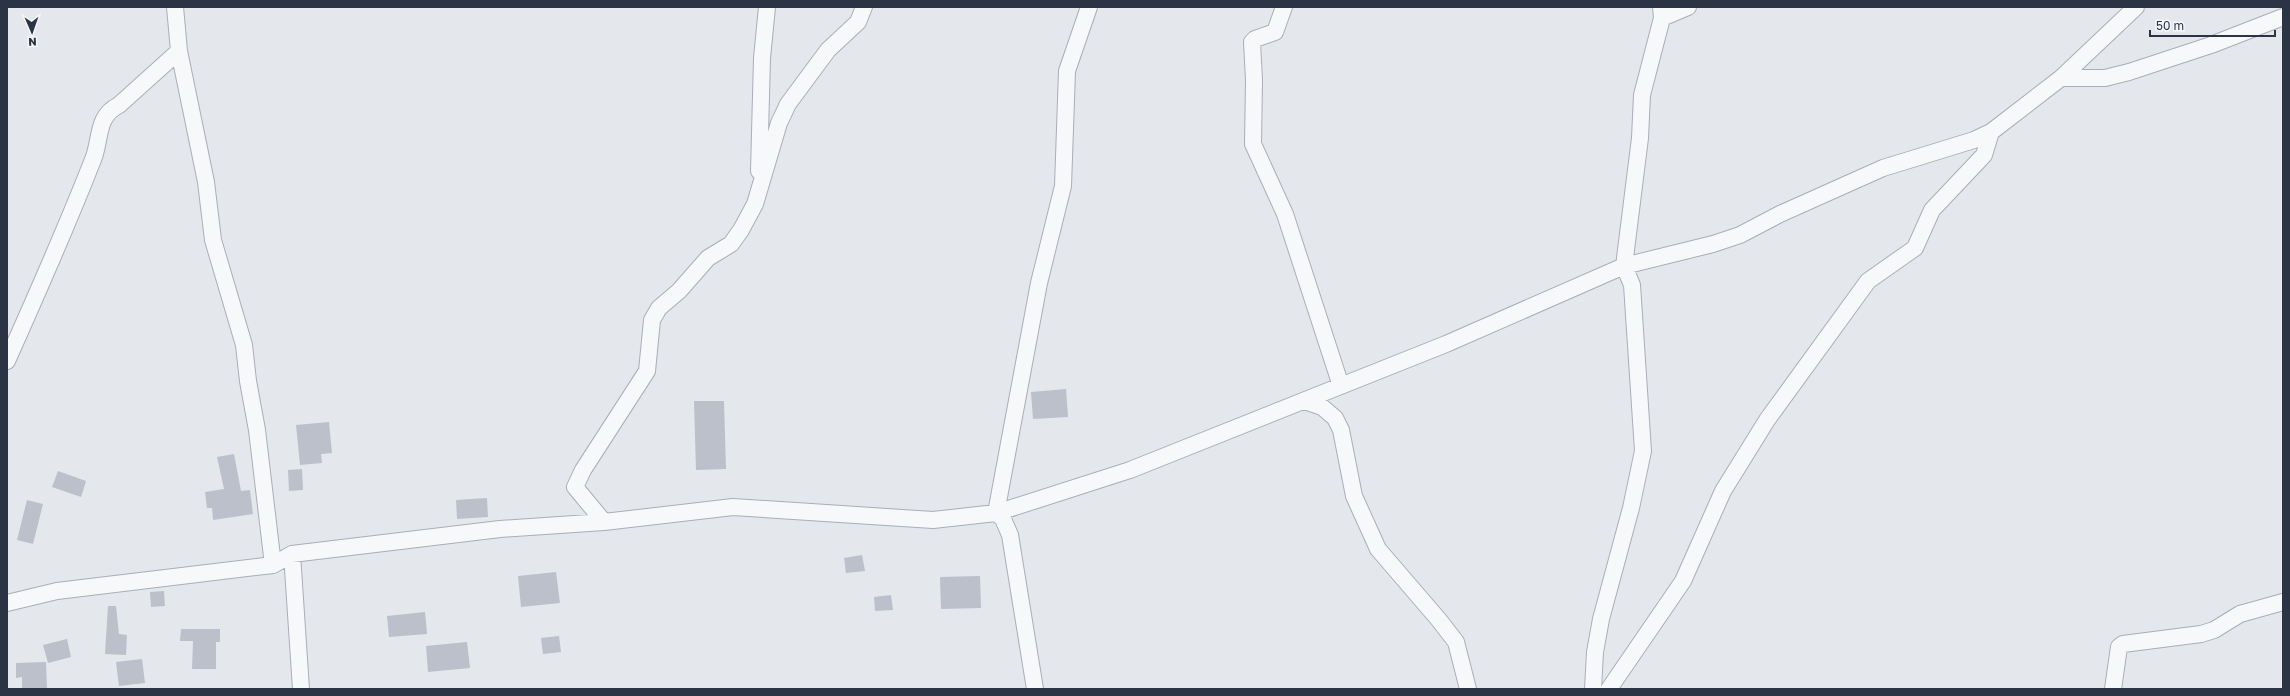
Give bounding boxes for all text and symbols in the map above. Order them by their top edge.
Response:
north arrow [12,12,52,52]
scale bar [2150,12,2275,38]
text: 50 m [2156,18,2184,33]
text: N [28,36,37,49]

